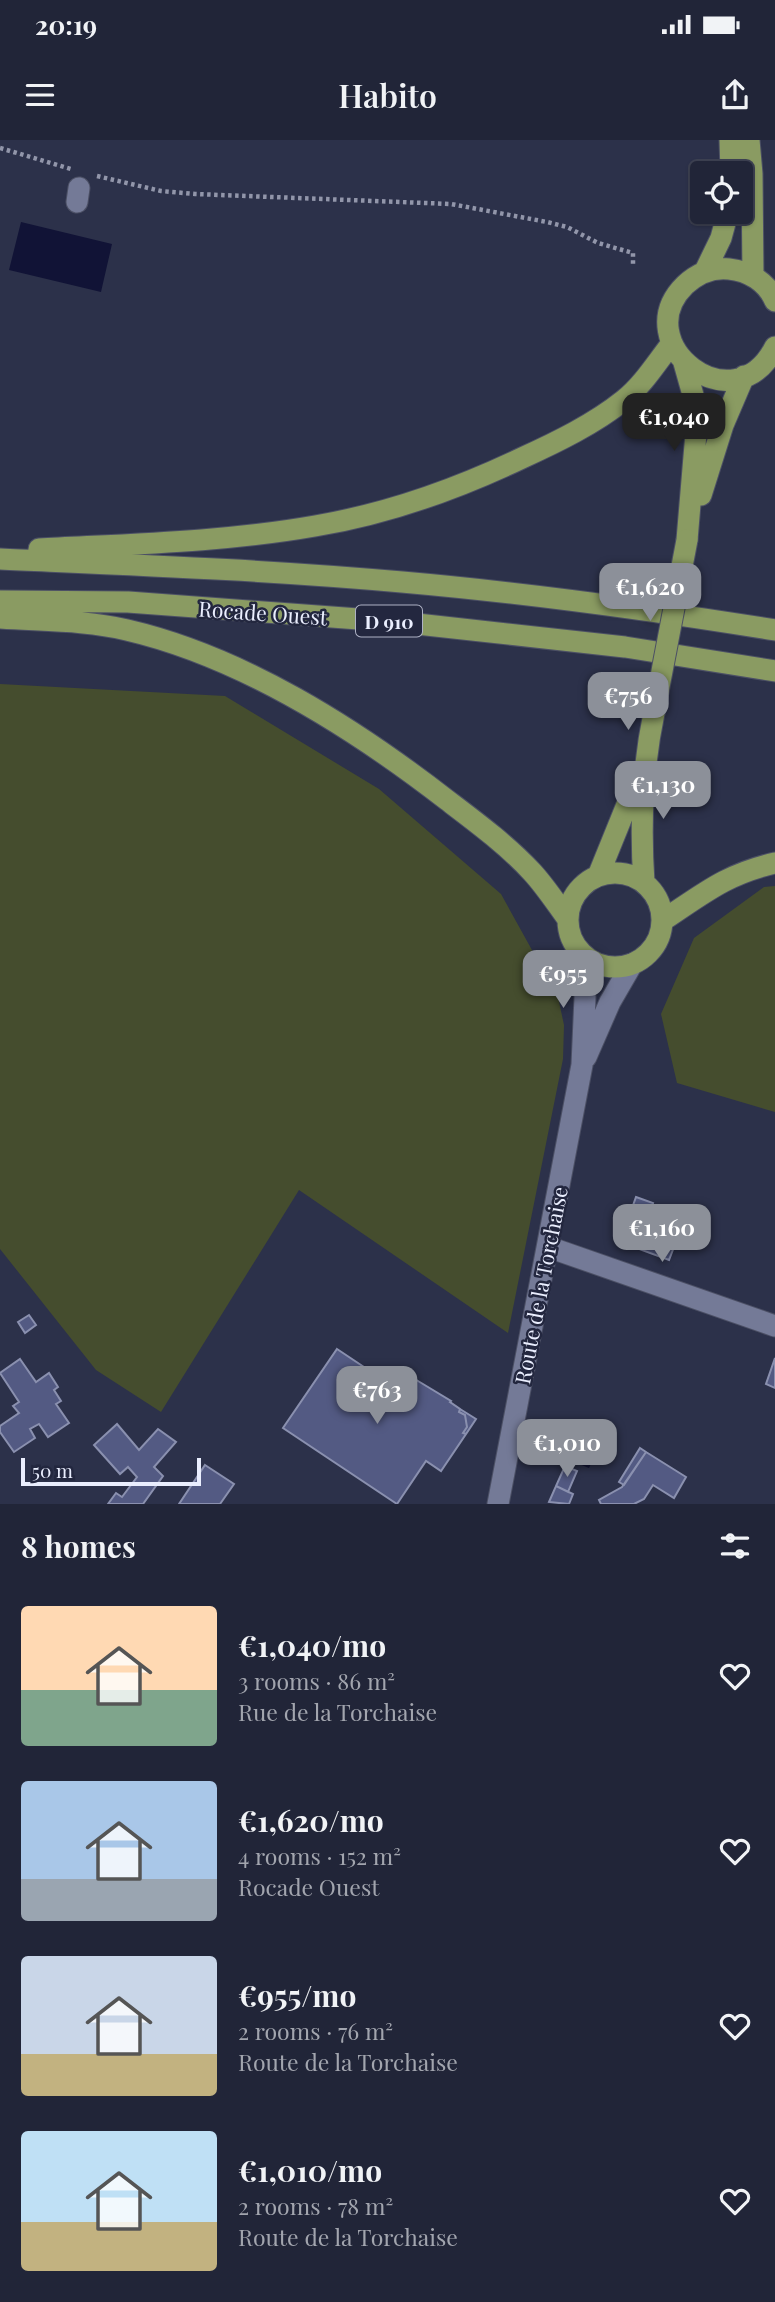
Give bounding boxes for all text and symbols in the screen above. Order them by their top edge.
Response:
text: 20:19 [35,7,97,42]
text: Habito [338,73,437,116]
icon: menu [21,76,59,114]
icon: share [716,76,754,114]
map controls [690,161,753,224]
button: locate [690,161,753,224]
pin: €1,040 [617,394,731,453]
text: €1,040 [638,400,710,431]
pin: €1,620 [593,564,707,623]
text: €1,620 [615,570,685,601]
street label: Rocade Ouest [198,594,329,631]
road number: D 910 [356,606,422,636]
pin: €756 [587,672,669,732]
text: €756 [604,679,652,710]
pin: €1,130 [606,762,720,821]
text: €1,130 [631,768,695,799]
pin: €955 [522,950,604,1010]
text: €955 [539,957,587,988]
street label: Route de la Torchaise [507,1184,573,1386]
pin: €1,160 [605,1204,719,1264]
text: €1,160 [629,1211,695,1242]
pin: €763 [336,1366,418,1426]
text: €763 [352,1373,402,1404]
pin: €1,010 [510,1420,624,1479]
text: €1,010 [533,1426,601,1457]
scale bar [21,1455,201,1487]
text: 50 m [32,1457,73,1483]
text: 8 homes [21,1526,136,1566]
icon: filters [716,1527,754,1565]
text: €1,040/mo [238,1625,386,1665]
icon: home [77,1634,161,1718]
icon: heart [716,1657,754,1695]
text: 3 rooms · 86 m² [238,1665,395,1696]
text: Rue de la Torchaise [238,1696,437,1727]
text: €1,620/mo [238,1800,384,1840]
icon: home [77,1809,161,1893]
icon: heart [716,1832,754,1870]
text: 4 rooms · 152 m² [238,1840,401,1871]
text: Rocade Ouest [238,1871,379,1902]
text: €955/mo [238,1975,356,2015]
icon: home [77,1984,161,2068]
icon: heart [716,2007,754,2045]
text: 2 rooms · 76 m² [238,2015,393,2046]
text: Route de la Torchaise [238,2046,458,2077]
text: €1,010/mo [238,2150,382,2190]
icon: home [77,2159,161,2243]
icon: heart [716,2182,754,2220]
text: 2 rooms · 78 m² [238,2190,393,2221]
text: Route de la Torchaise [238,2221,458,2252]

